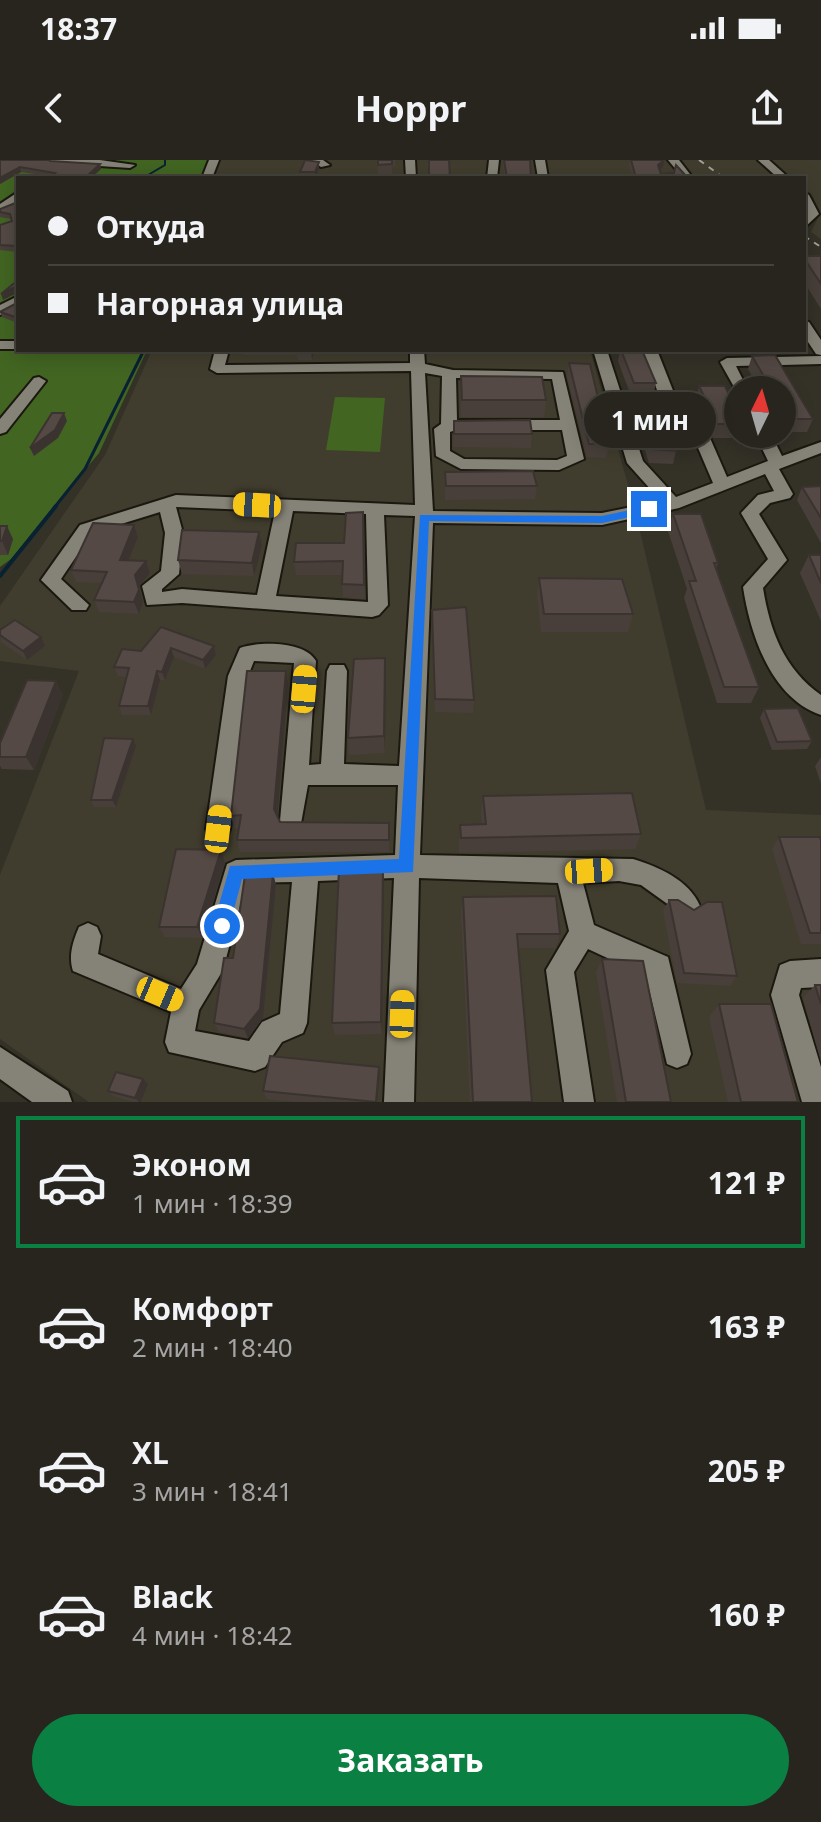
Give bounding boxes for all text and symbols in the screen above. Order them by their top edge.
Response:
text: 18:37 [40,8,117,49]
text: Hoppr [355,84,466,133]
icon: back [32,86,76,130]
icon: share [745,86,789,130]
text: Откуда [96,206,206,247]
text: Нагорная улица [96,283,344,324]
north arrow [724,376,796,448]
map controls [724,376,796,448]
callout: 1 мин [583,393,715,449]
text: 1 мин [611,402,689,438]
route end [631,491,667,527]
car [232,492,282,518]
car [290,664,318,714]
car [203,804,233,854]
car [564,857,614,885]
route start [204,908,240,944]
car [133,974,187,1014]
car [389,990,415,1038]
text: Эконом [132,1144,252,1185]
icon: car [36,1146,108,1218]
text: 121 ₽ [708,1162,785,1203]
text: 1 мин · 18:39 [132,1185,293,1221]
text: Комфорт [132,1288,273,1329]
icon: car [36,1290,108,1362]
text: 163 ₽ [708,1306,785,1347]
text: 2 мин · 18:40 [132,1329,293,1365]
text: XL [132,1432,169,1473]
icon: car [36,1434,108,1506]
text: 205 ₽ [708,1450,785,1491]
text: 3 мин · 18:41 [132,1473,293,1509]
text: Black [132,1576,213,1617]
icon: car [36,1578,108,1650]
text: 160 ₽ [708,1594,785,1635]
text: 4 мин · 18:42 [132,1617,293,1653]
button: Заказать [32,1714,789,1806]

